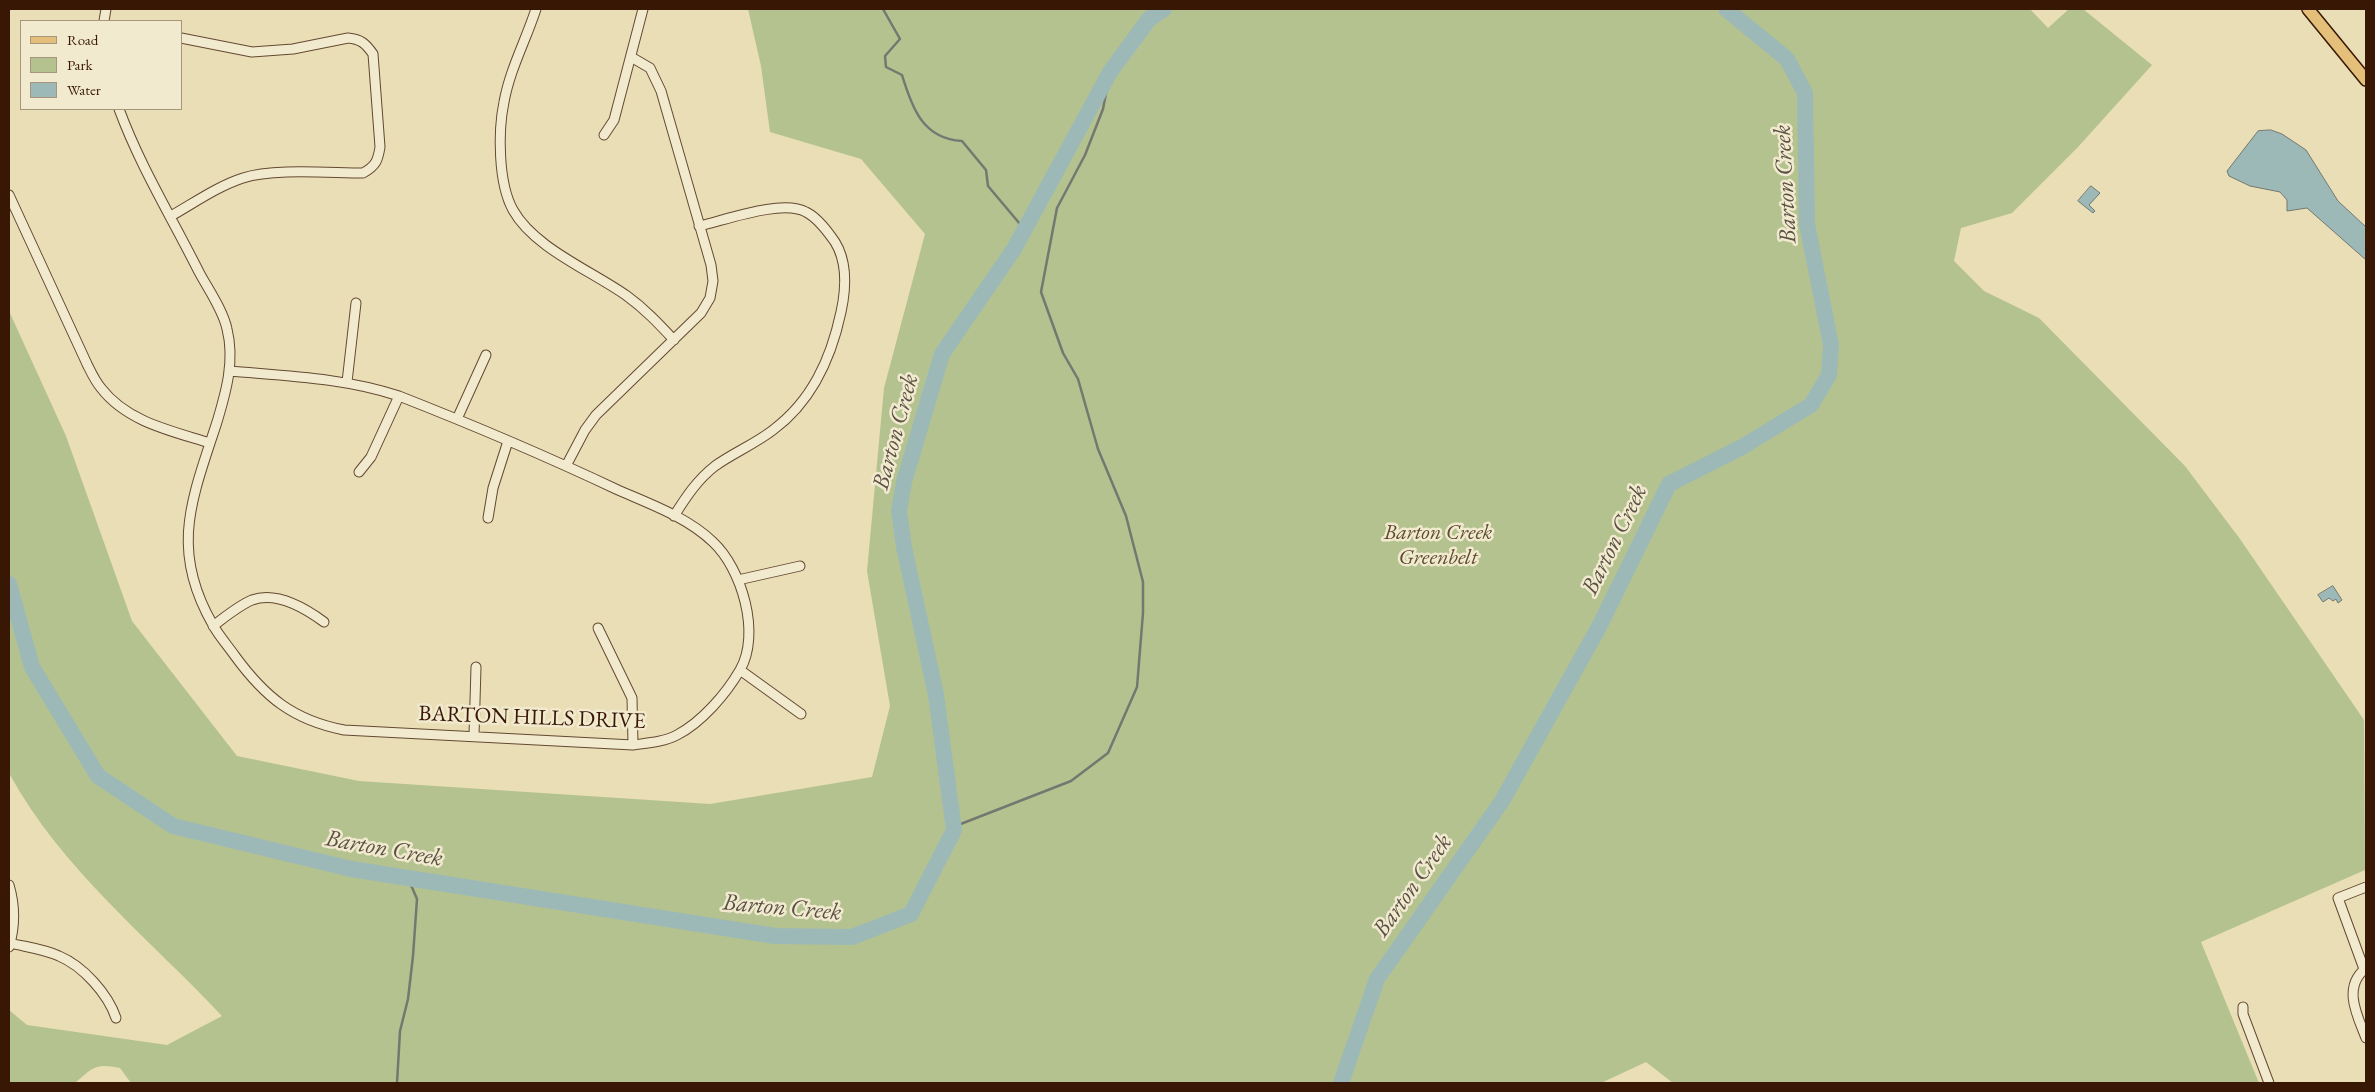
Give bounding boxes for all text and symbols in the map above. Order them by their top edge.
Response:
legend [20,20,182,110]
text: Road [67,30,98,49]
text: Park [67,55,93,74]
text: Water [67,80,101,99]
water label: Barton Creek [1769,124,1803,244]
water label: Barton Creek [867,371,925,493]
water label: Barton Creek [1576,480,1654,600]
park label: Barton Creek Greenbelt [1384,520,1492,572]
street label: BARTON HILLS DRIVE [418,701,646,735]
water label: Barton Creek [323,825,445,873]
water label: Barton Creek [1367,829,1459,943]
water label: Barton Creek [722,888,842,928]

